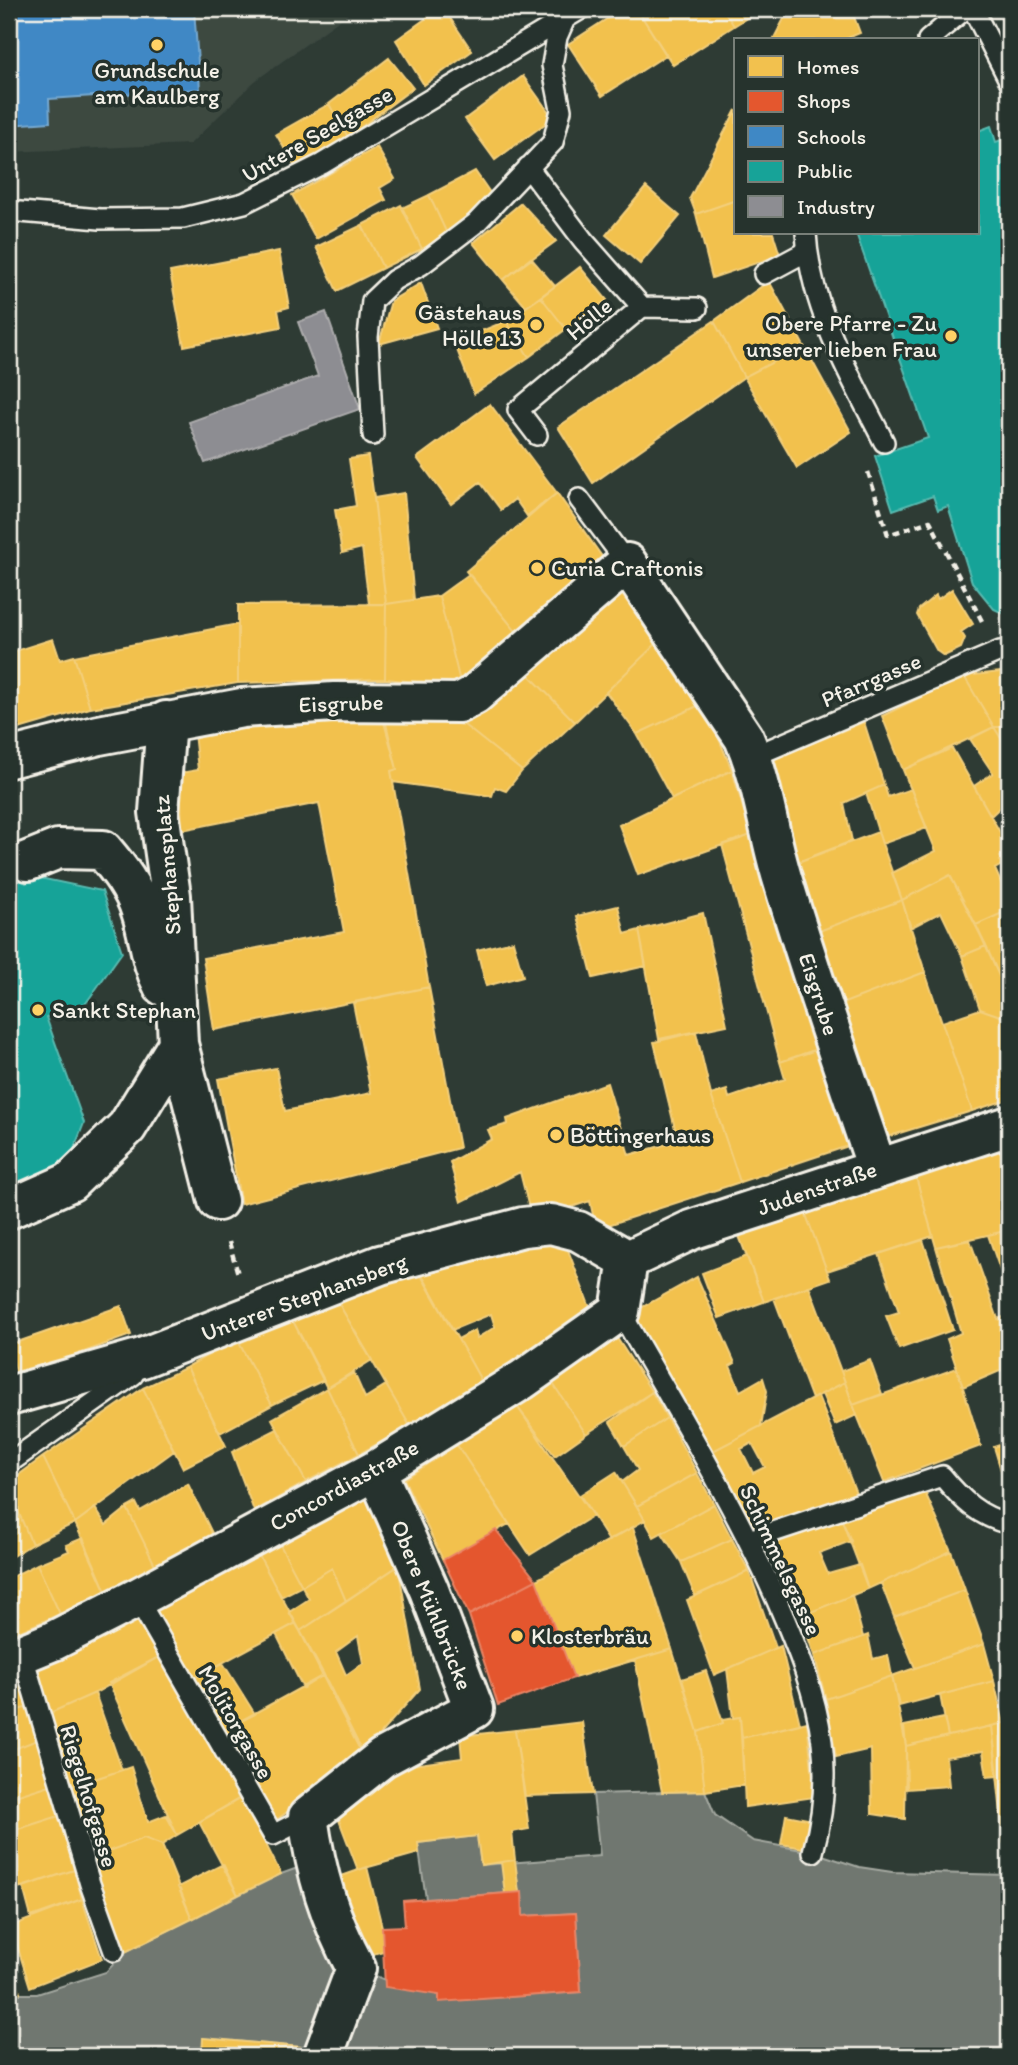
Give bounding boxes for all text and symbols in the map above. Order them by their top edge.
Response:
marker: Grundschule am Kaulberg [149,37,165,53]
legend [734,38,979,234]
text: Homes [797,54,859,79]
place label: Grundschule am Kaulberg [94,56,220,110]
street label: Untere Seelgasse [237,80,397,188]
text: Shops [797,88,851,113]
text: Schools [797,124,866,149]
text: Public [797,158,853,183]
text: Industry [797,194,875,219]
street label: Hölle [560,292,618,346]
place label: Gästehaus Hölle 13 [418,298,522,352]
place label: Obere Pfarre - Zu unserer lieben Frau [746,309,937,363]
marker: Gästehaus Hölle 13 [528,317,544,333]
marker: Obere Pfarre - Zu unserer lieben Frau [943,328,959,344]
place label: Curia Craftonis [551,554,704,582]
marker: Curia Craftonis [529,560,545,576]
street label: Pfarrgasse [817,646,925,714]
street label: Eisgrube [298,688,384,718]
street label: Stephansplatz [147,793,187,936]
street label: Eisgrube [793,949,845,1039]
place label: Sankt Stephan [52,996,196,1024]
marker: Sankt Stephan [30,1002,46,1018]
place label: Böttingerhaus [570,1121,711,1149]
marker: Böttingerhaus [548,1127,564,1143]
street label: Judenstraße [754,1155,880,1221]
street label: Unterer Stephansberg [197,1247,411,1347]
street label: Concordiastraße [265,1433,423,1537]
street label: Schimmelsgasse [734,1480,828,1640]
street label: Obere Mühlbrücke [385,1516,479,1694]
place label: Klosterbräu [531,1622,649,1650]
marker: Klosterbräu [509,1628,525,1644]
street label: Molitorgasse [192,1660,280,1784]
street label: Riegelhofgasse [54,1721,124,1871]

